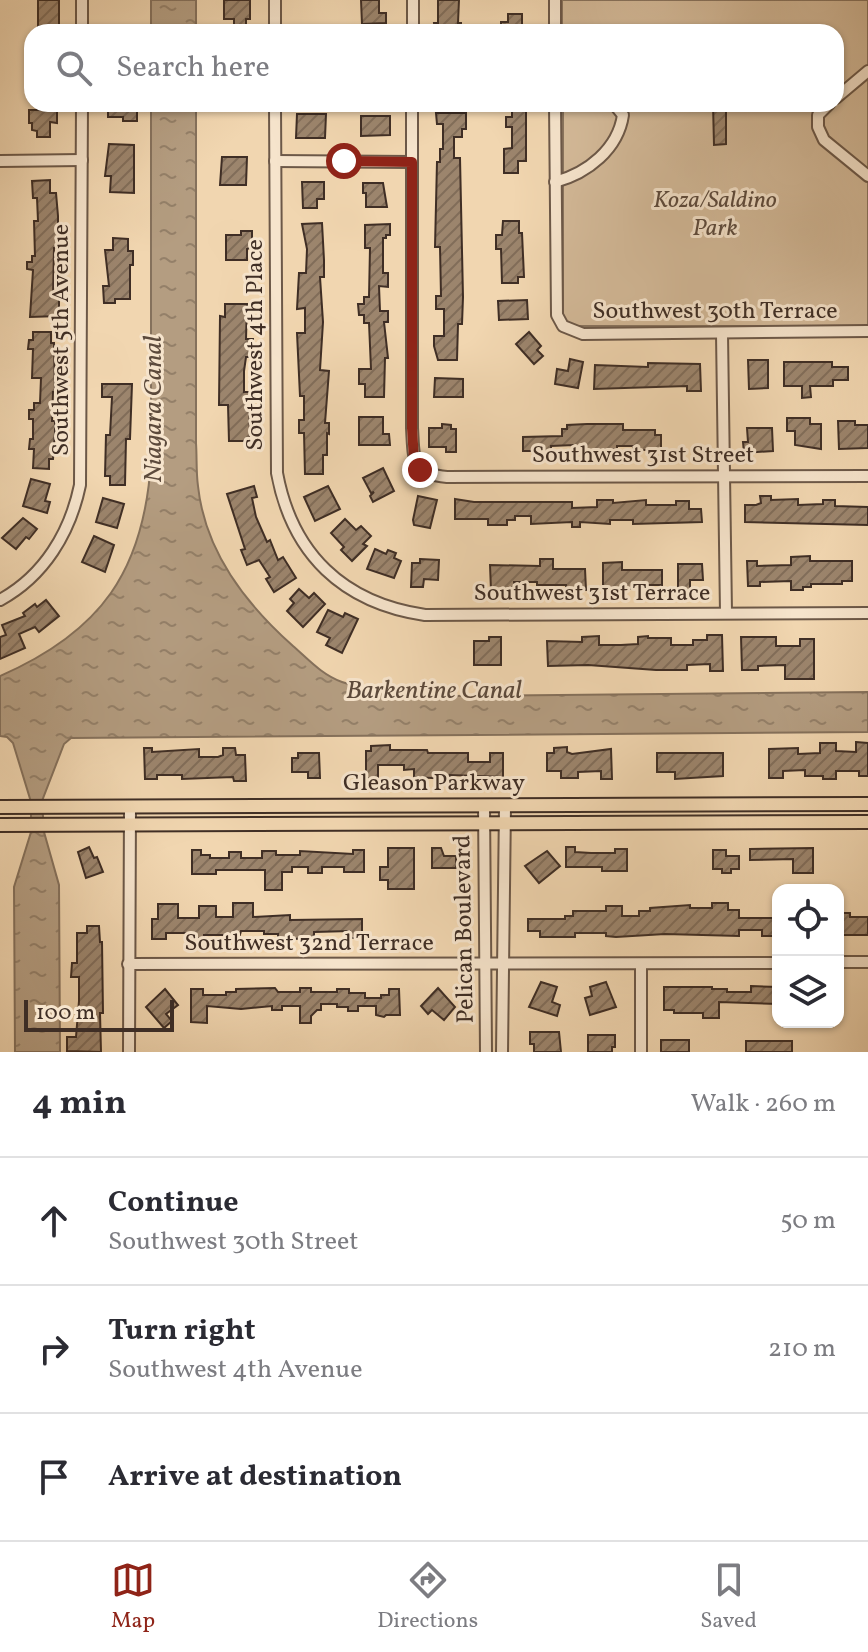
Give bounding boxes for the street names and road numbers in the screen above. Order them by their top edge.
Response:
street label: Southwest 5th Avenue [45,224,79,456]
street label: Southwest 4th Place [239,239,273,451]
street label: Southwest 30th Terrace [592,295,838,329]
street label: Southwest 31st Street [532,439,754,473]
street label: Southwest 31st Terrace [474,577,710,611]
street label: Gleason Parkway [343,767,525,801]
street label: Pelican Boulevard [446,834,484,1024]
street label: Southwest 32nd Terrace [184,927,434,961]

